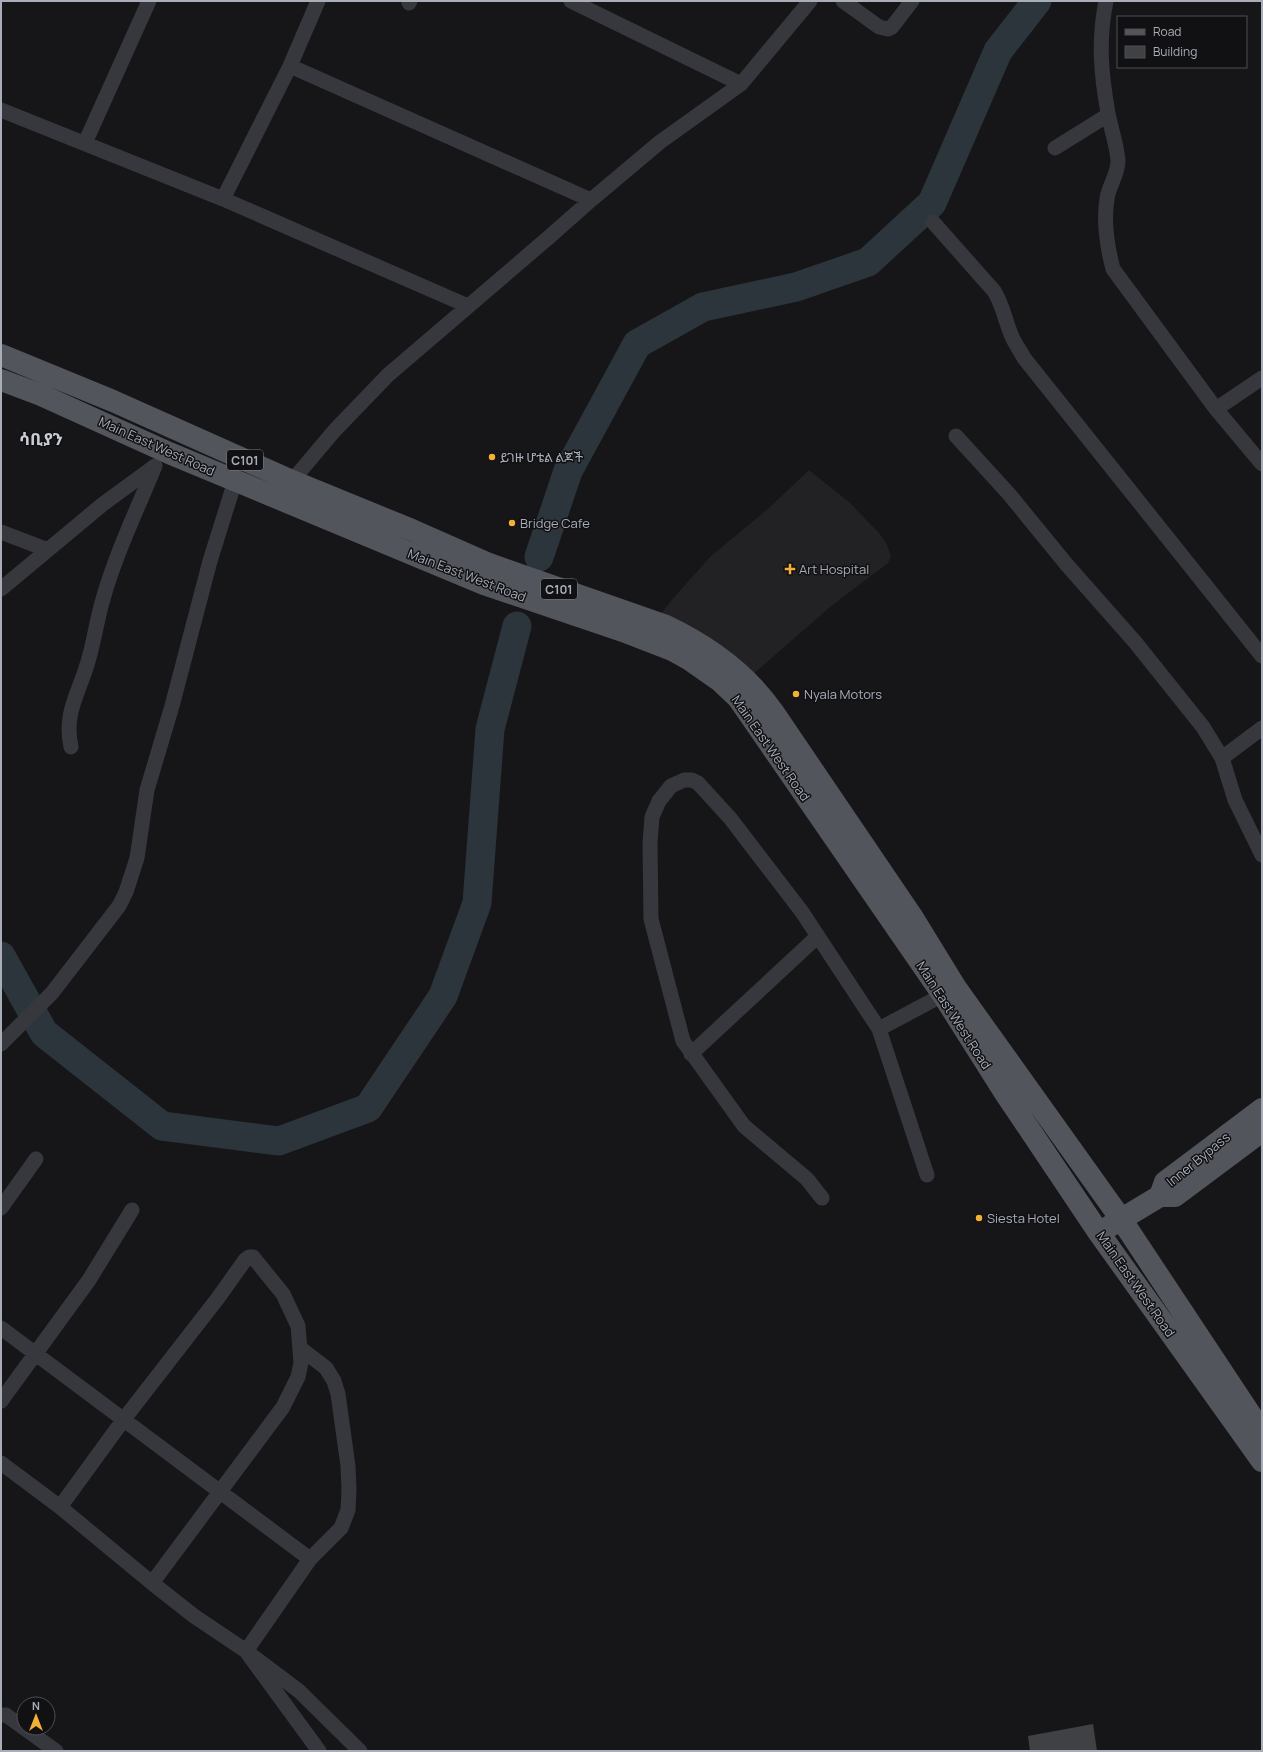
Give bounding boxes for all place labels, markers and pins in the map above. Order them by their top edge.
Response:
place label: ይገዙ ሆቴል ልጆች [500,448,583,466]
marker: ይገዙ ሆቴል ልጆች [487,452,497,462]
place label: Bridge Cafe [520,514,590,532]
marker: Bridge Cafe [507,518,517,528]
place label: Art Hospital [799,560,869,578]
marker: Art Hospital [784,563,796,575]
place label: Nyala Motors [804,685,882,703]
marker: Nyala Motors [791,689,801,699]
place label: Siesta Hotel [987,1209,1060,1227]
marker: Siesta Hotel [974,1213,984,1223]

